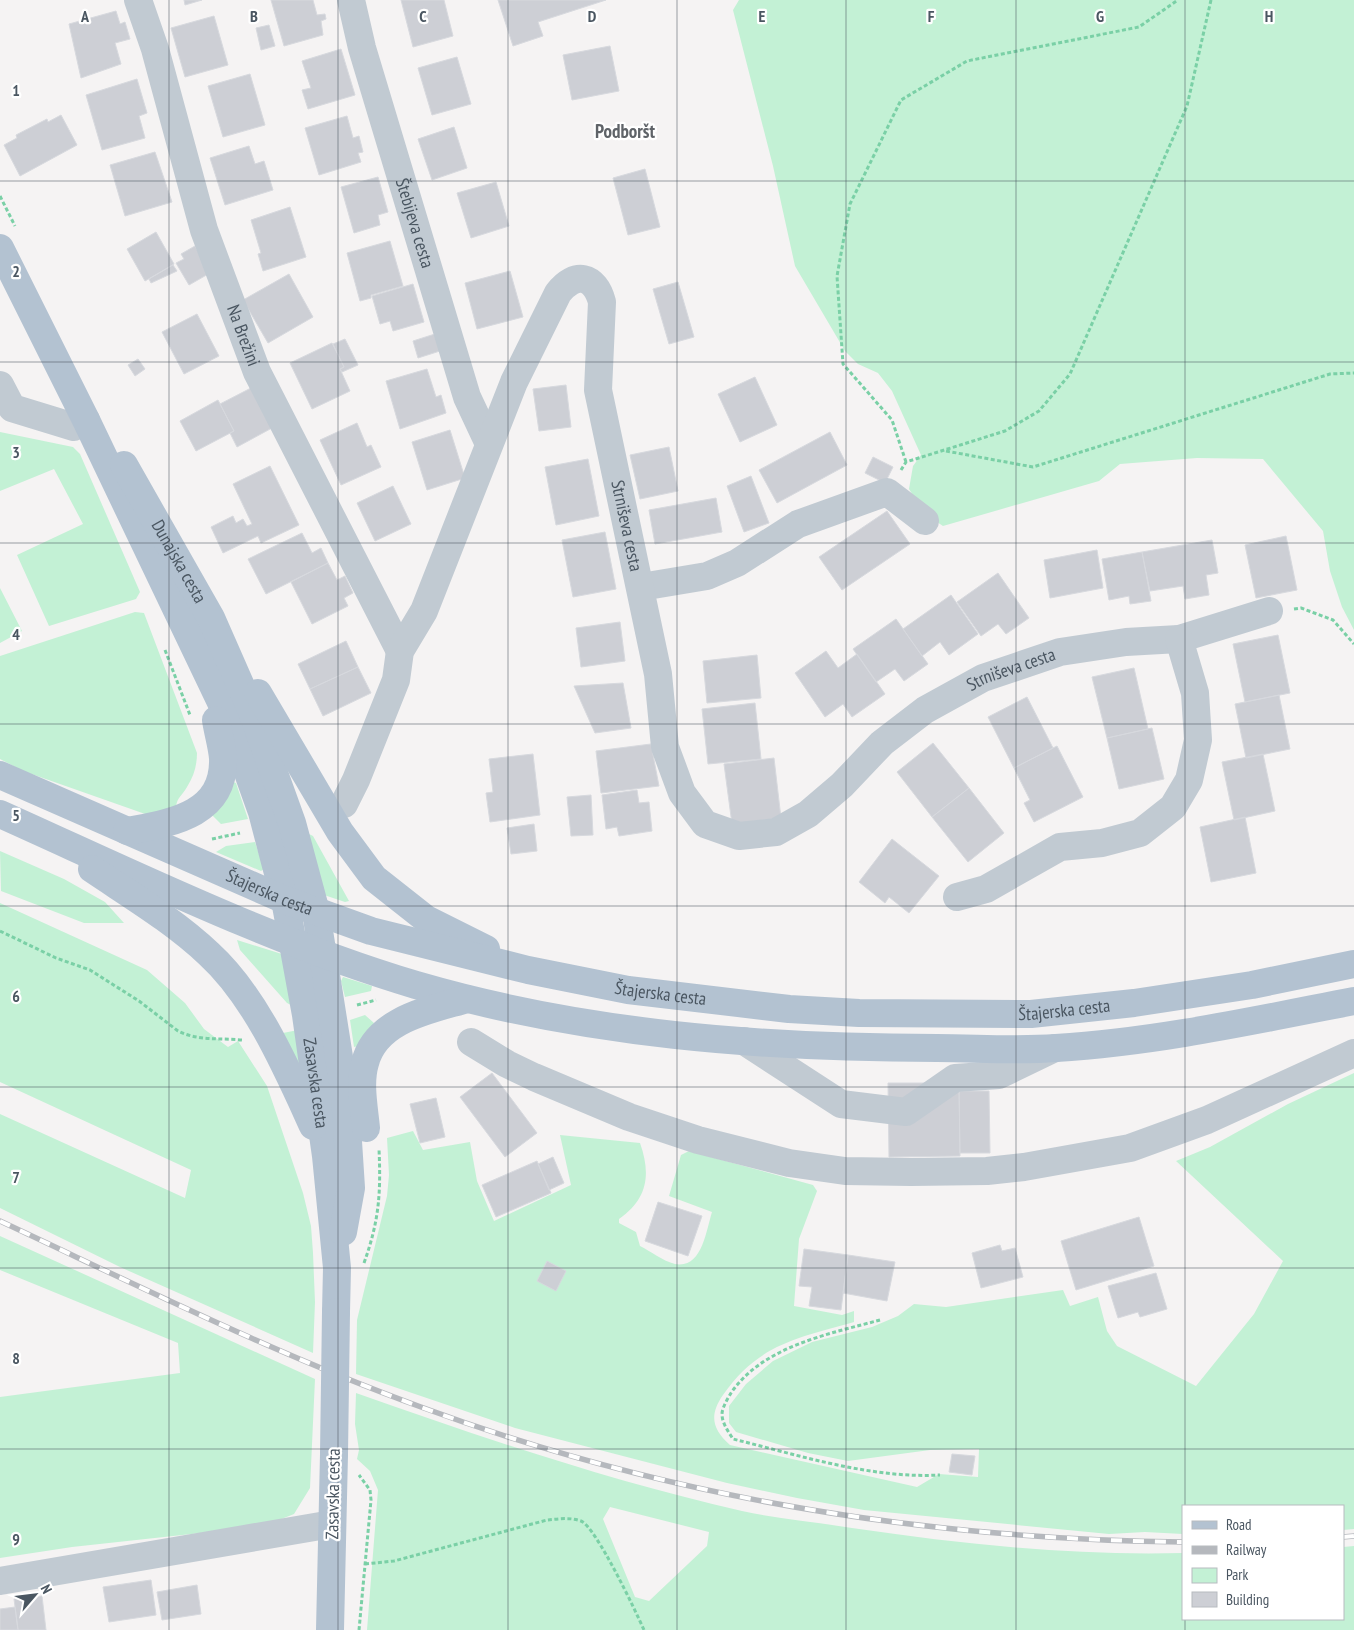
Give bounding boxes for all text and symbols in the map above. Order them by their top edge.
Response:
text: A [80,6,90,26]
text: B [250,6,258,26]
text: C [419,6,427,26]
text: D [588,6,597,26]
text: E [759,6,766,26]
text: F [928,6,935,26]
text: G [1096,6,1104,26]
text: H [1265,6,1273,26]
text: 1 [12,80,20,100]
district label: Podboršt [595,119,655,143]
street label: Štebijeva cesta [391,175,439,270]
text: 2 [12,261,20,281]
street label: Na Brežini [222,302,266,369]
text: 3 [12,442,20,462]
street label: Strniševa cesta [606,478,648,573]
street label: Dunajska cesta [147,516,212,607]
text: 4 [12,624,20,644]
street label: Strniševa cesta [962,642,1058,696]
text: 5 [12,805,20,825]
street label: Štajerska cesta [223,864,316,920]
street label: Štajerska cesta [613,976,708,1010]
text: 6 [12,986,20,1006]
street label: Štajerska cesta [1018,994,1111,1025]
street label: Zasavska cesta [298,1036,334,1130]
text: 7 [12,1167,20,1187]
text: 8 [12,1348,20,1368]
street label: Zasavska cesta [320,1448,345,1540]
legend [1182,1505,1344,1620]
text: Road [1226,1515,1252,1534]
text: 9 [12,1529,20,1549]
text: Railway [1226,1540,1267,1559]
text: Park [1226,1565,1248,1584]
north arrow [10,1570,60,1620]
text: N [37,1581,56,1596]
text: Building [1226,1590,1269,1609]

